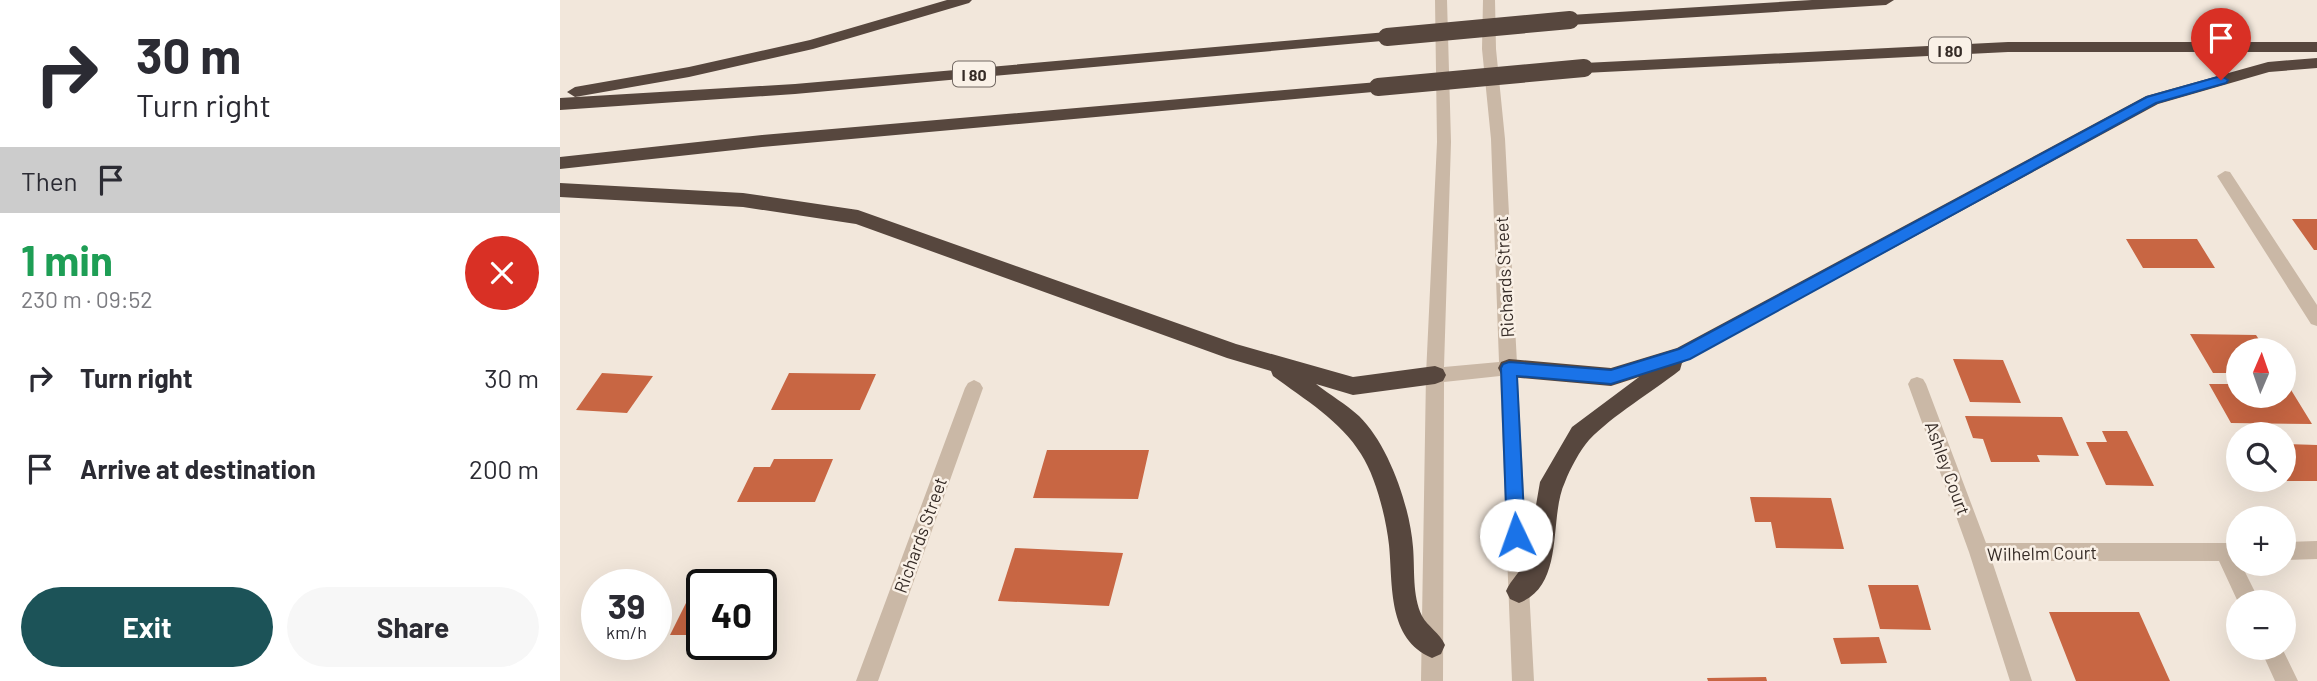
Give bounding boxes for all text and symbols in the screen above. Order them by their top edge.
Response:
pin [2191,8,2251,80]
icon: arrive [2202,19,2240,57]
text: 30 m [136,25,241,84]
icon: right [21,28,112,119]
road number: I 80 [1929,38,1971,62]
road number: I 80 [953,61,995,86]
text: Turn right [136,85,271,123]
icon: arrive [92,161,130,199]
text: Then [21,165,78,196]
street label: Richards Street [1490,216,1518,338]
text: 1 min [21,234,113,284]
button: close [465,236,539,310]
text: 230 m · 09:52 [21,285,153,313]
north arrow [2226,338,2296,408]
map controls [2226,338,2296,660]
icon: right [21,359,59,397]
text: Turn right [80,362,193,393]
text: 30 m [484,362,539,393]
street label: Ashley Court [1921,418,1975,518]
button: search [2226,422,2296,492]
icon: arrive [21,450,59,488]
text: Arrive at destination [80,453,316,484]
text: 200 m [469,453,539,484]
street label: Richards Street [889,474,951,596]
position arrow [1479,498,1553,572]
button: + [2226,506,2296,576]
street label: Wilhelm Court [1987,541,2097,565]
speed limit sign: 40 [686,569,777,660]
text: 39 [608,584,645,626]
button: Exit [21,587,273,667]
button: Share [287,587,539,667]
button: − [2226,590,2296,660]
text: km/h [606,621,647,643]

